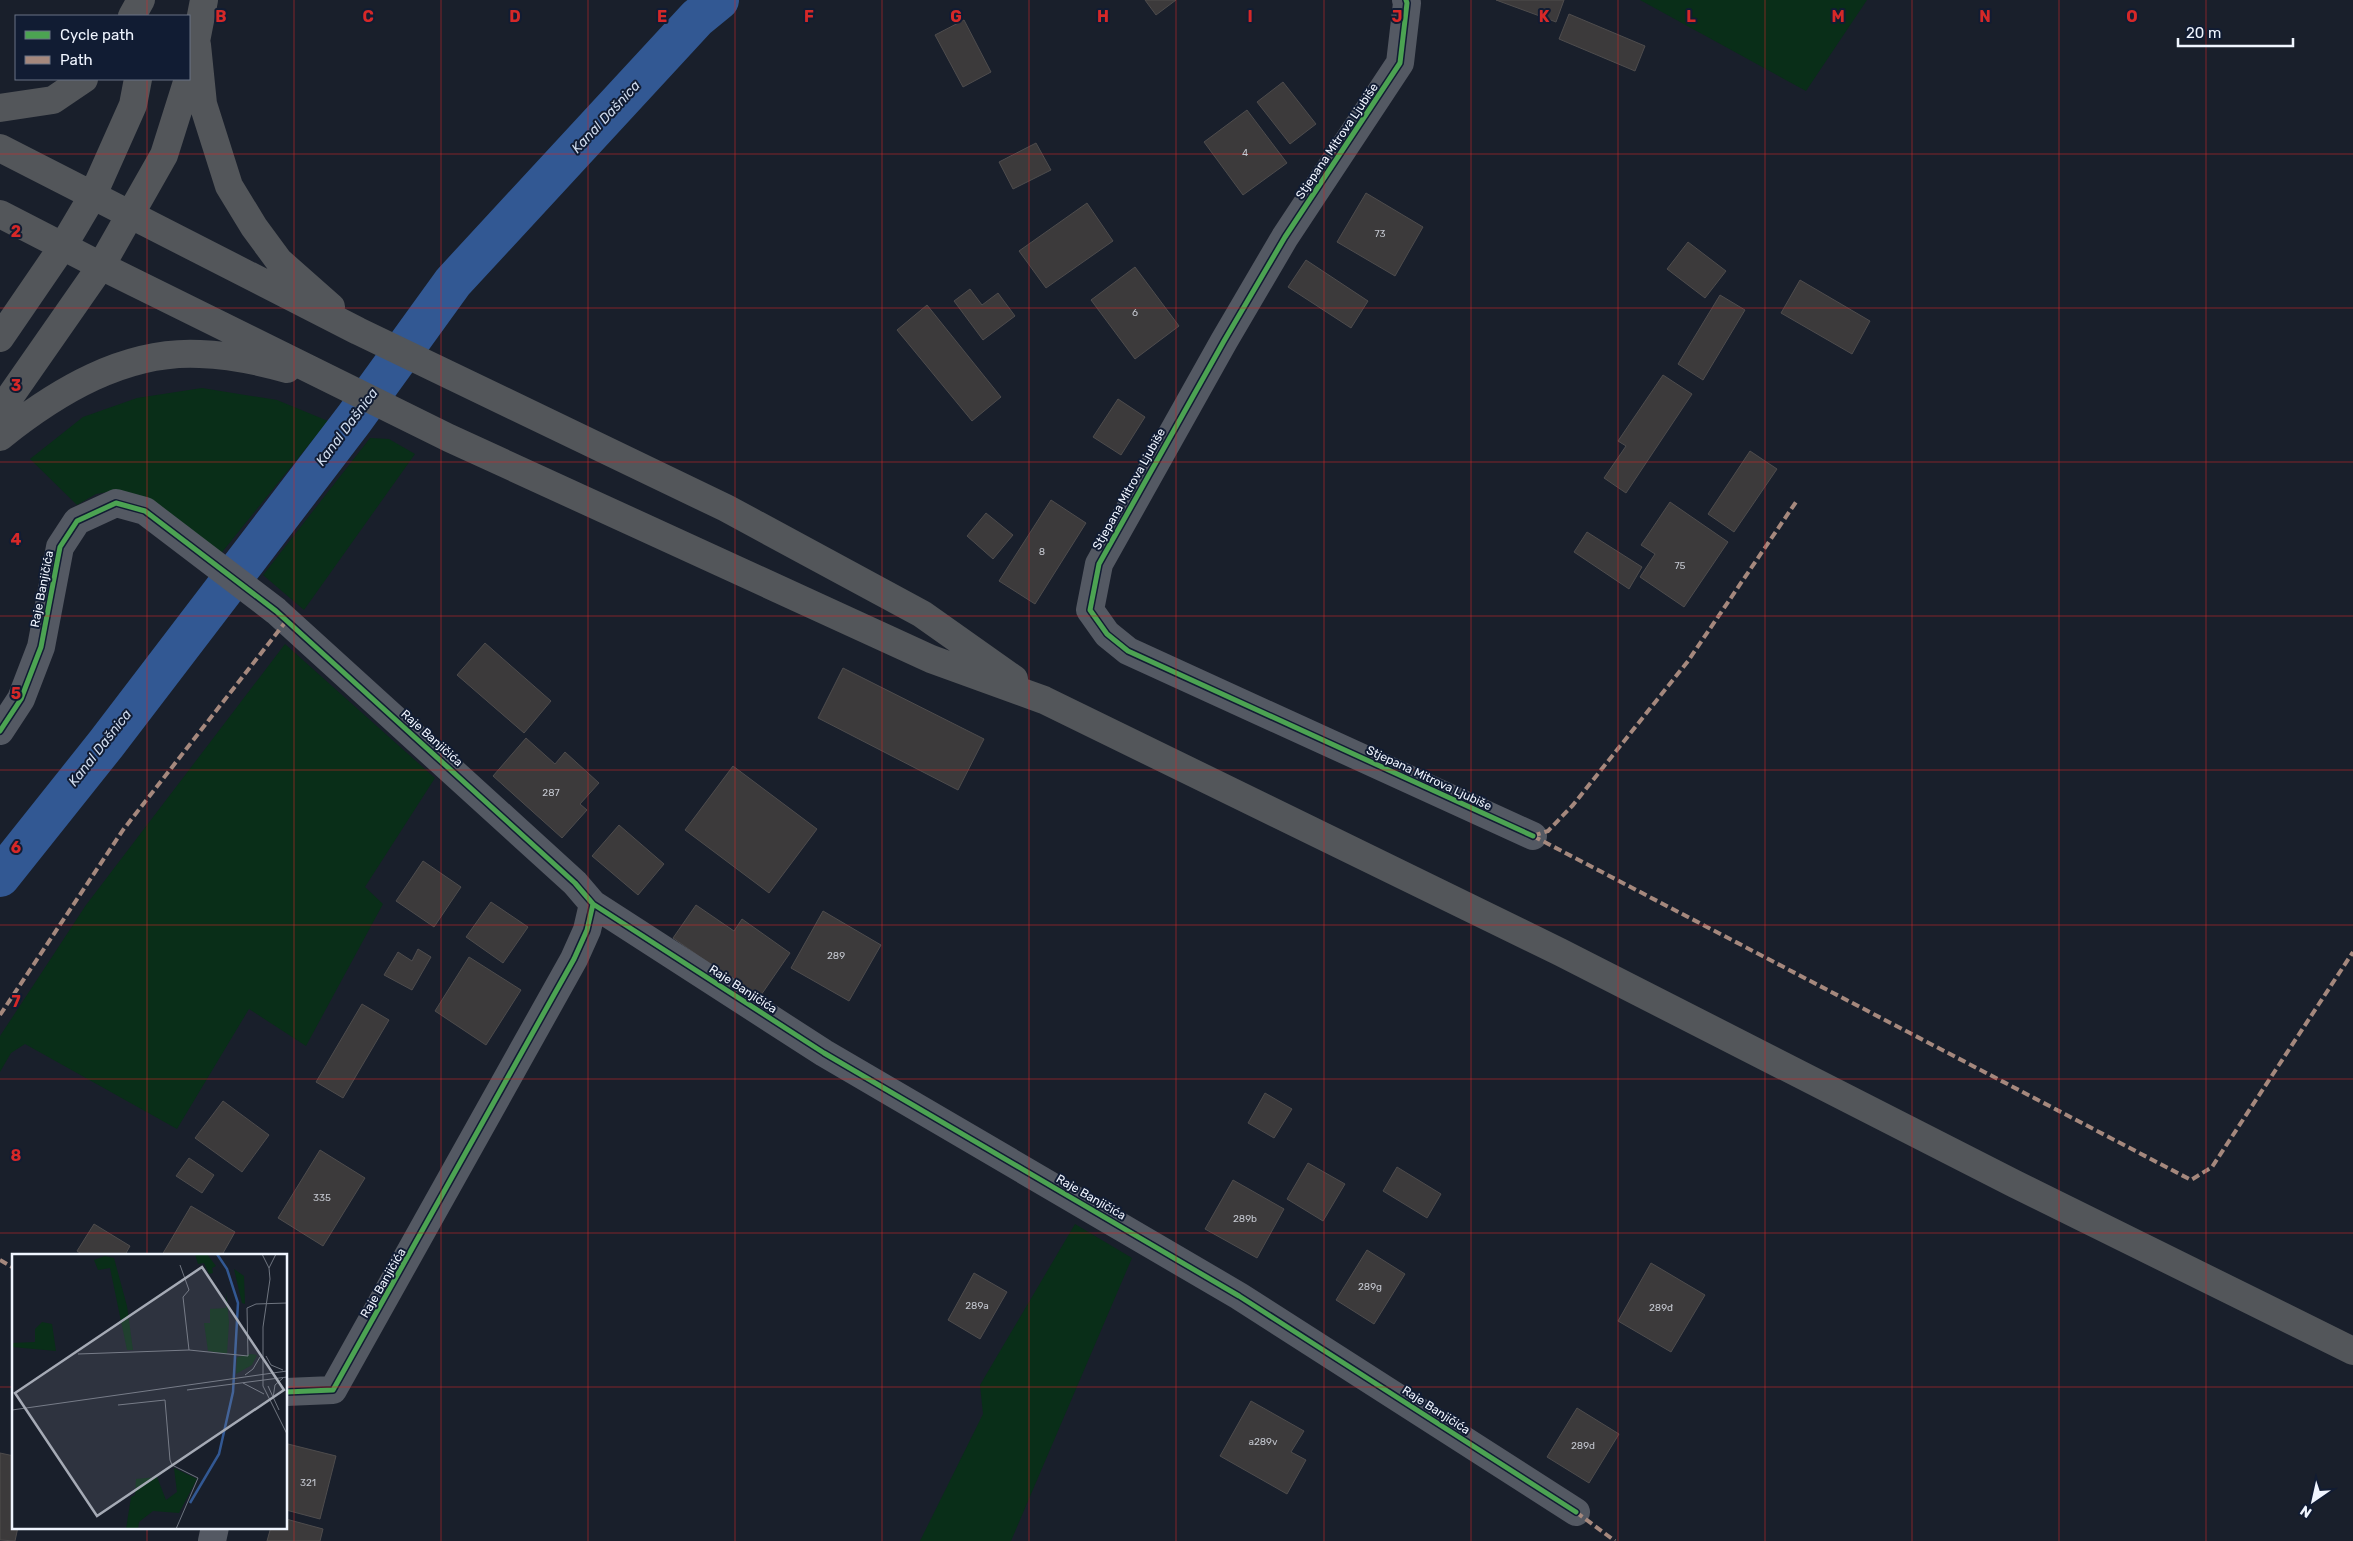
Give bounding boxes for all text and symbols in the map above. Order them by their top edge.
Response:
text: B [215,7,227,26]
text: C [362,7,374,26]
text: D [509,7,521,26]
text: E [657,7,667,26]
text: F [804,7,814,26]
text: G [950,7,962,26]
text: H [1097,7,1109,26]
text: I [1247,7,1253,26]
text: J [1392,7,1402,26]
text: K [1539,7,1550,26]
text: L [1686,7,1696,26]
text: M [1831,7,1845,26]
text: N [1979,7,1991,26]
text: O [2126,7,2138,26]
legend [15,15,190,80]
scale bar [2178,15,2293,47]
text: 20 m [2186,24,2221,42]
text: Cycle path [60,26,134,44]
text: Path [60,51,93,69]
water label: Kanal Dašnica [568,77,644,157]
street label: Stjepana Mitrova Ljubiše [1293,80,1381,202]
house number: 4 [1242,147,1248,159]
text: 2 [11,222,21,241]
house number: 73 [1374,228,1386,240]
house number: 6 [1132,307,1138,319]
text: 3 [11,376,21,395]
water label: Kanal Dašnica [312,385,382,469]
street label: Stjepana Mitrova Ljubiše [1090,426,1168,552]
text: 4 [11,530,22,549]
house number: 8 [1039,546,1045,558]
street label: Raje Banjičića [28,549,56,629]
house number: 75 [1674,560,1686,572]
text: 5 [11,684,21,703]
water label: Kanal Dašnica [65,706,135,790]
street label: Raje Banjičića [398,707,466,769]
street label: Stjepana Mitrova Ljubiše [1364,743,1494,813]
house number: 287 [542,787,560,799]
text: 6 [11,838,21,857]
house number: 289 [827,950,845,962]
street label: Raje Banjičića [706,962,780,1016]
text: 7 [11,992,21,1011]
text: 8 [11,1146,22,1165]
street label: Raje Banjičića [1054,1171,1128,1223]
house number: 335 [313,1192,331,1204]
house number: 289b [1233,1213,1257,1225]
street label: Raje Banjičića [357,1246,409,1320]
inset map [12,1254,288,1528]
house number: 289g [1358,1281,1382,1293]
house number: 289a [965,1300,989,1312]
house number: 289đ [1649,1302,1673,1314]
street label: Raje Banjičića [1399,1383,1473,1437]
house number: a289v [1248,1436,1278,1448]
house number: 289d [1571,1440,1595,1452]
north arrow [2288,1476,2338,1526]
house number: 321 [300,1477,316,1489]
text: N [2297,1501,2315,1521]

